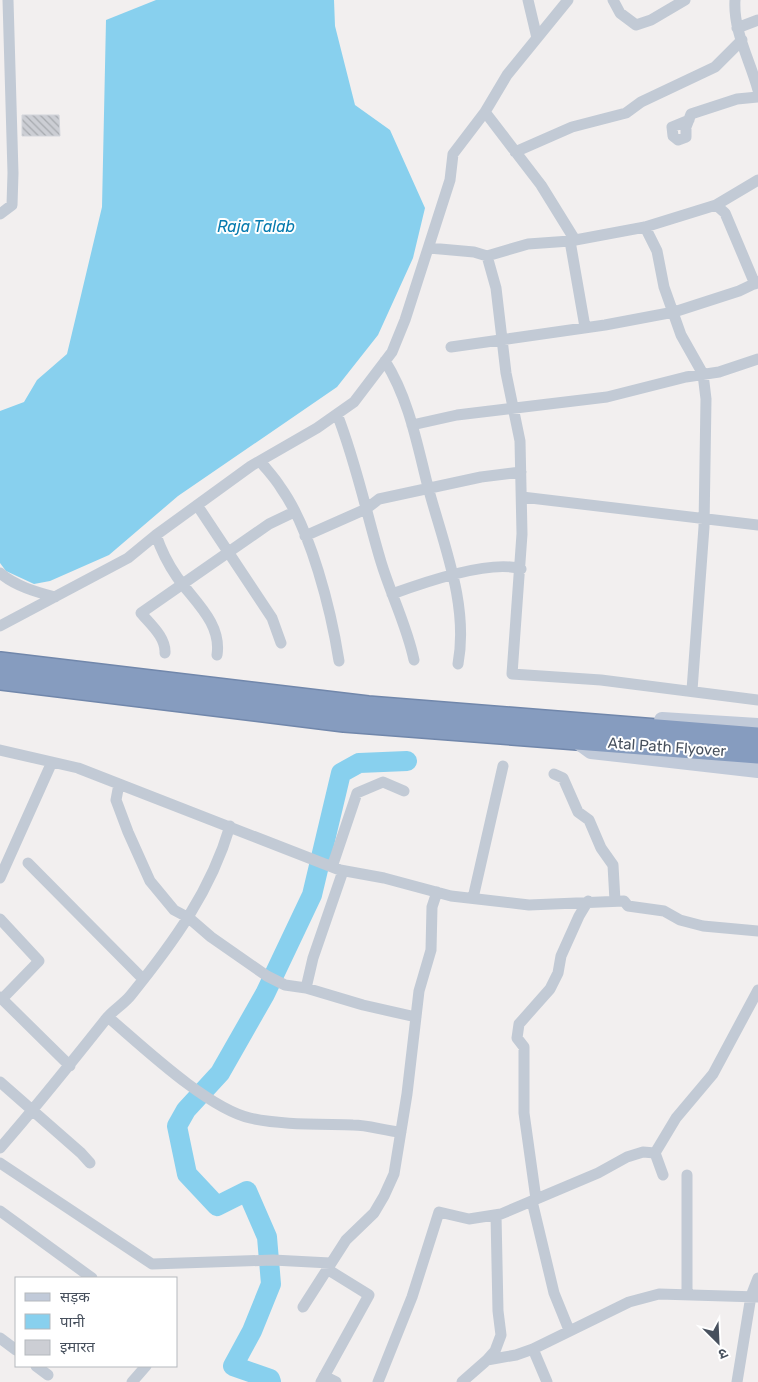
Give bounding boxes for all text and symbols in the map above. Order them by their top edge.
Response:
water label: Raja Talab [217,217,295,236]
street label: Atal Path Flyover [607,734,727,760]
legend [15,1277,178,1367]
text: सड़क [60,1288,90,1306]
text: पानी [60,1313,86,1331]
north arrow [693,1317,743,1367]
text: इमारत [60,1338,95,1356]
text: उ [715,1344,730,1363]

